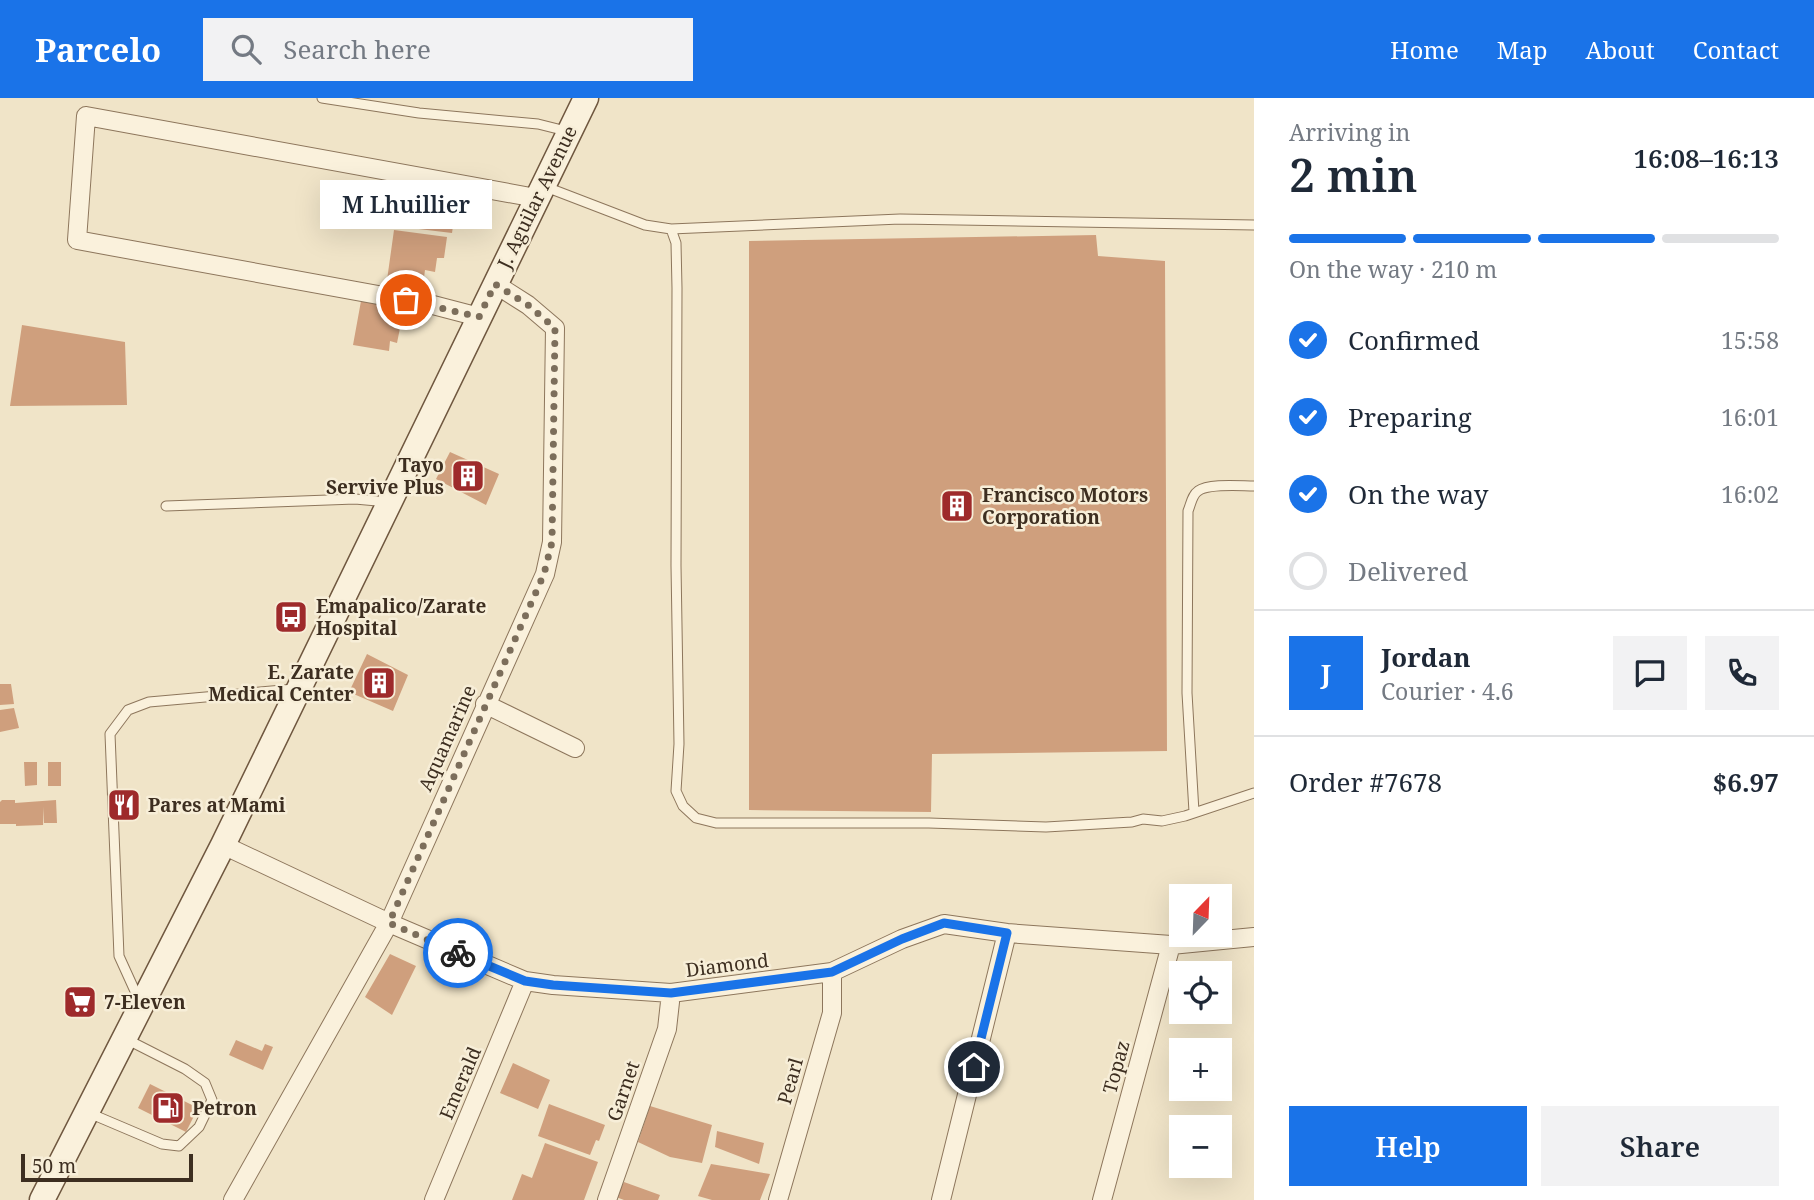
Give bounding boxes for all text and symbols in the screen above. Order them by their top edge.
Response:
search box [203,18,693,81]
text: Parcelo [35,27,161,72]
icon: search [227,30,265,68]
text: Search here [283,31,431,67]
text: Home [1390,33,1459,66]
text: Map [1497,33,1548,66]
text: About [1586,33,1655,66]
text: Contact [1693,33,1779,66]
text: Arriving in [1289,116,1410,148]
street label: J. Aguilar Avenue [491,121,583,274]
text: 16:08–16:13 [1633,140,1779,176]
text: 2 min [1289,143,1417,205]
callout: M Lhuillier [320,181,492,230]
text: M Lhuillier [342,188,470,220]
text: On the way · 210 m [1289,253,1497,285]
pin [376,270,436,330]
icon: bag [387,281,425,319]
icon: check [1289,321,1327,359]
text: Confirmed [1348,322,1480,358]
text: 15:58 [1721,324,1779,356]
icon: check [1289,398,1327,436]
text: Preparing [1348,399,1472,435]
text: 16:01 [1721,401,1779,433]
place label: Tayo Servive Plus [326,452,444,500]
building icon: Tayo Servive Plus [449,457,487,495]
icon: check [1289,475,1327,513]
text: On the way [1348,476,1488,512]
text: 16:02 [1721,478,1779,510]
place label: Francisco Motors Corporation [982,482,1148,530]
building icon: Francisco Motors Corporation [938,487,976,525]
text: Delivered [1348,553,1468,589]
place label: Emapalico/Zarate Hospital [316,593,486,641]
bus stop icon: Emapalico/Zarate Hospital [272,598,310,636]
button: chat [1613,636,1687,710]
button: phone [1705,636,1779,710]
text: Jordan [1381,639,1471,675]
text: J [1321,655,1331,691]
place label: E. Zarate Medical Center [208,659,354,707]
building icon: E. Zarate Medical Center [360,664,398,702]
text: Courier · 4.6 [1381,675,1514,707]
street label: Aquamarine [412,681,482,795]
text: Order #7678 [1289,764,1442,800]
text: $6.97 [1713,764,1779,800]
restaurant icon: Pares at Mami [105,786,143,824]
place label: Pares at Mami [148,792,286,818]
north arrow [1169,884,1232,947]
map controls [1169,884,1232,1178]
courier [423,918,493,988]
icon: bike [439,934,477,972]
street label: Diamond [684,947,770,983]
button: locate [1169,961,1232,1024]
supermarket icon: 7-Eleven [61,983,99,1021]
place label: 7-Eleven [104,989,186,1015]
pin [944,1037,1004,1097]
street label: Topaz [1096,1038,1136,1096]
button: + [1169,1038,1232,1101]
street label: Emerald [433,1042,487,1123]
icon: home [955,1048,993,1086]
street label: Pearl [771,1055,809,1107]
street label: Garnet [601,1057,646,1125]
fuel station icon: Petron [149,1089,187,1127]
place label: Petron [192,1095,257,1121]
button: Help [1289,1106,1527,1186]
button: Share [1541,1106,1779,1186]
button: − [1169,1115,1232,1178]
scale bar [21,1151,192,1183]
text: 50 m [32,1153,76,1179]

